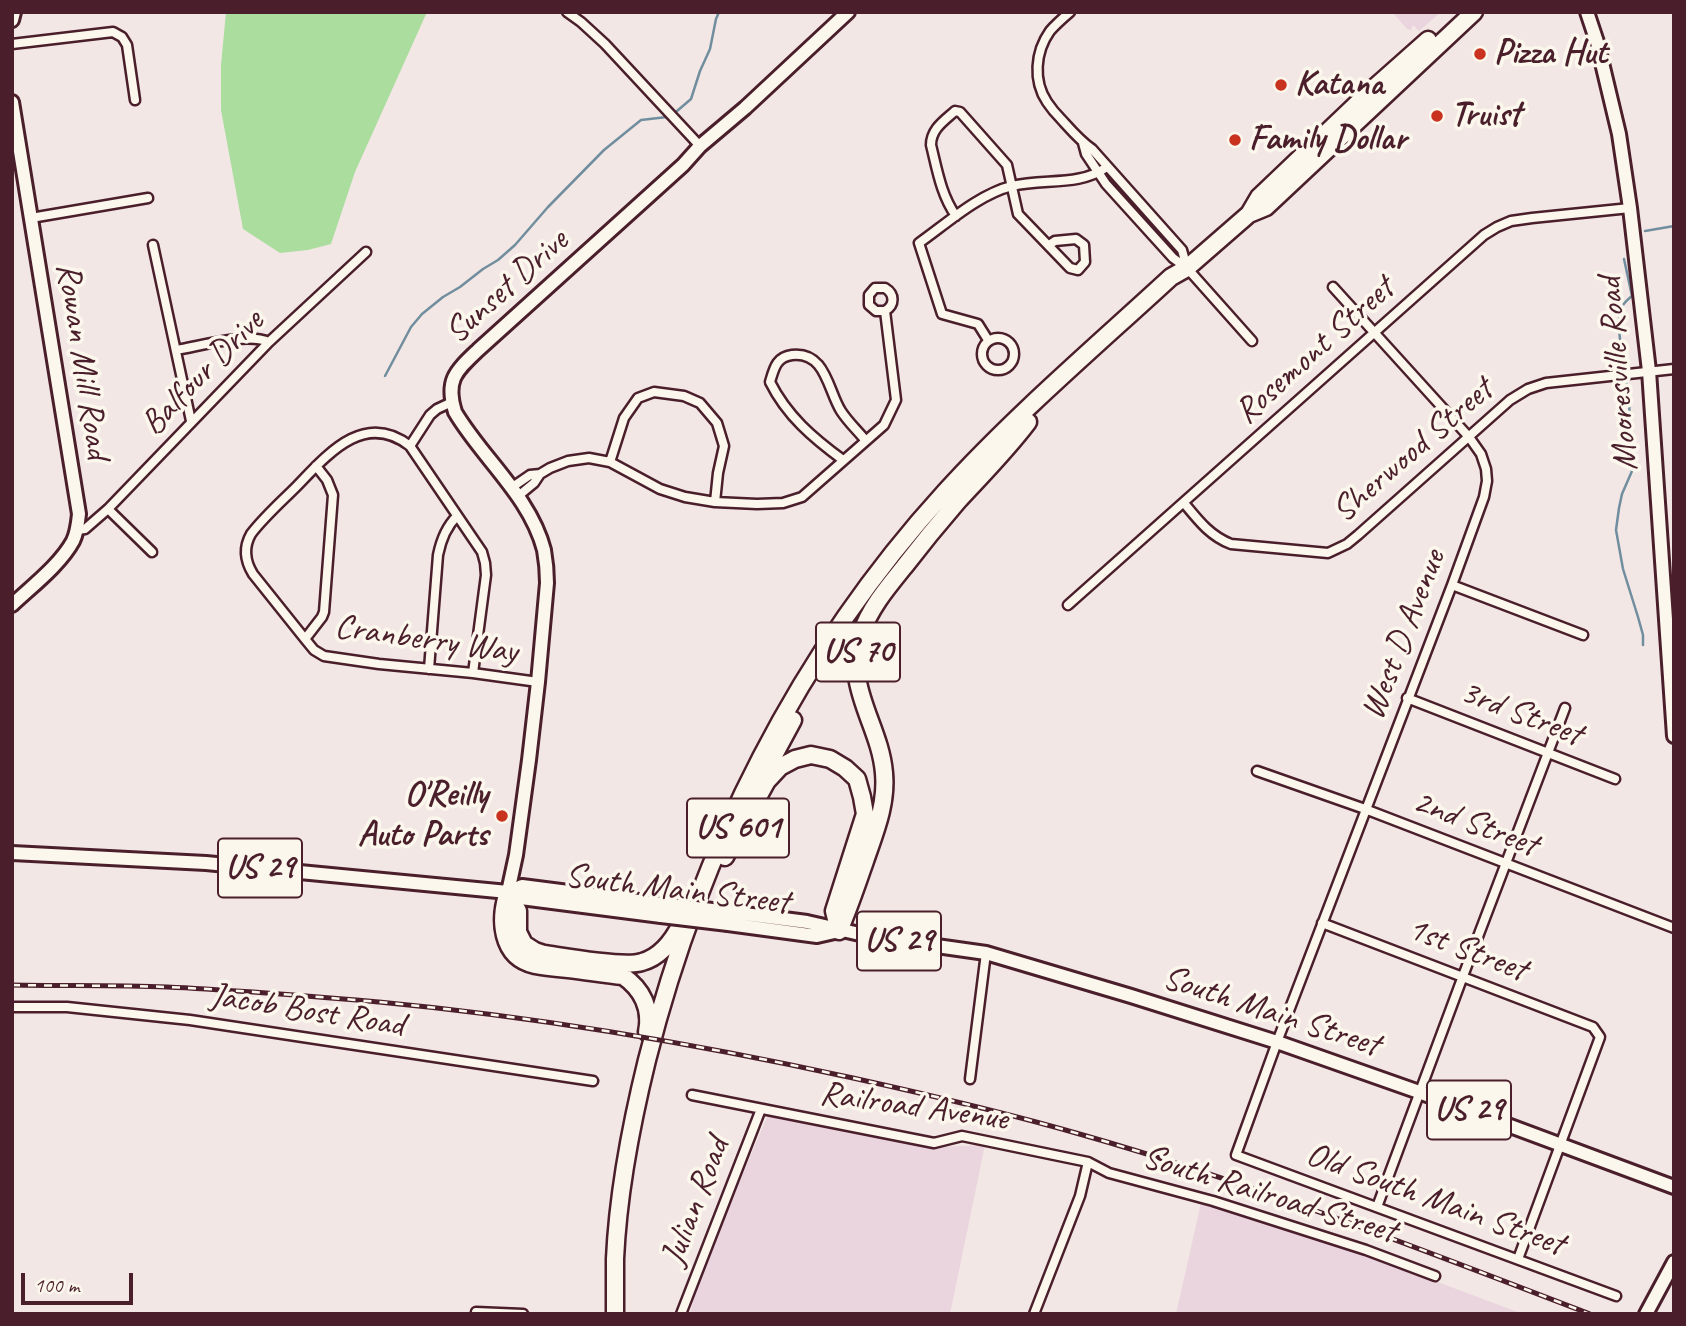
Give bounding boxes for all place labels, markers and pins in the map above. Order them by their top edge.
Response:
place label: Pizza Hut [1494,33,1607,75]
marker: Pizza Hut [1472,46,1488,62]
place label: Katana [1295,64,1384,106]
marker: Katana [1273,77,1289,93]
place label: Truist [1451,95,1520,137]
marker: Truist [1429,108,1445,124]
place label: Family Dollar [1249,119,1406,161]
marker: Family Dollar [1227,132,1243,148]
place label: O'Reilly Auto Parts [358,775,488,857]
marker: O'Reilly Auto Parts [494,808,510,824]

